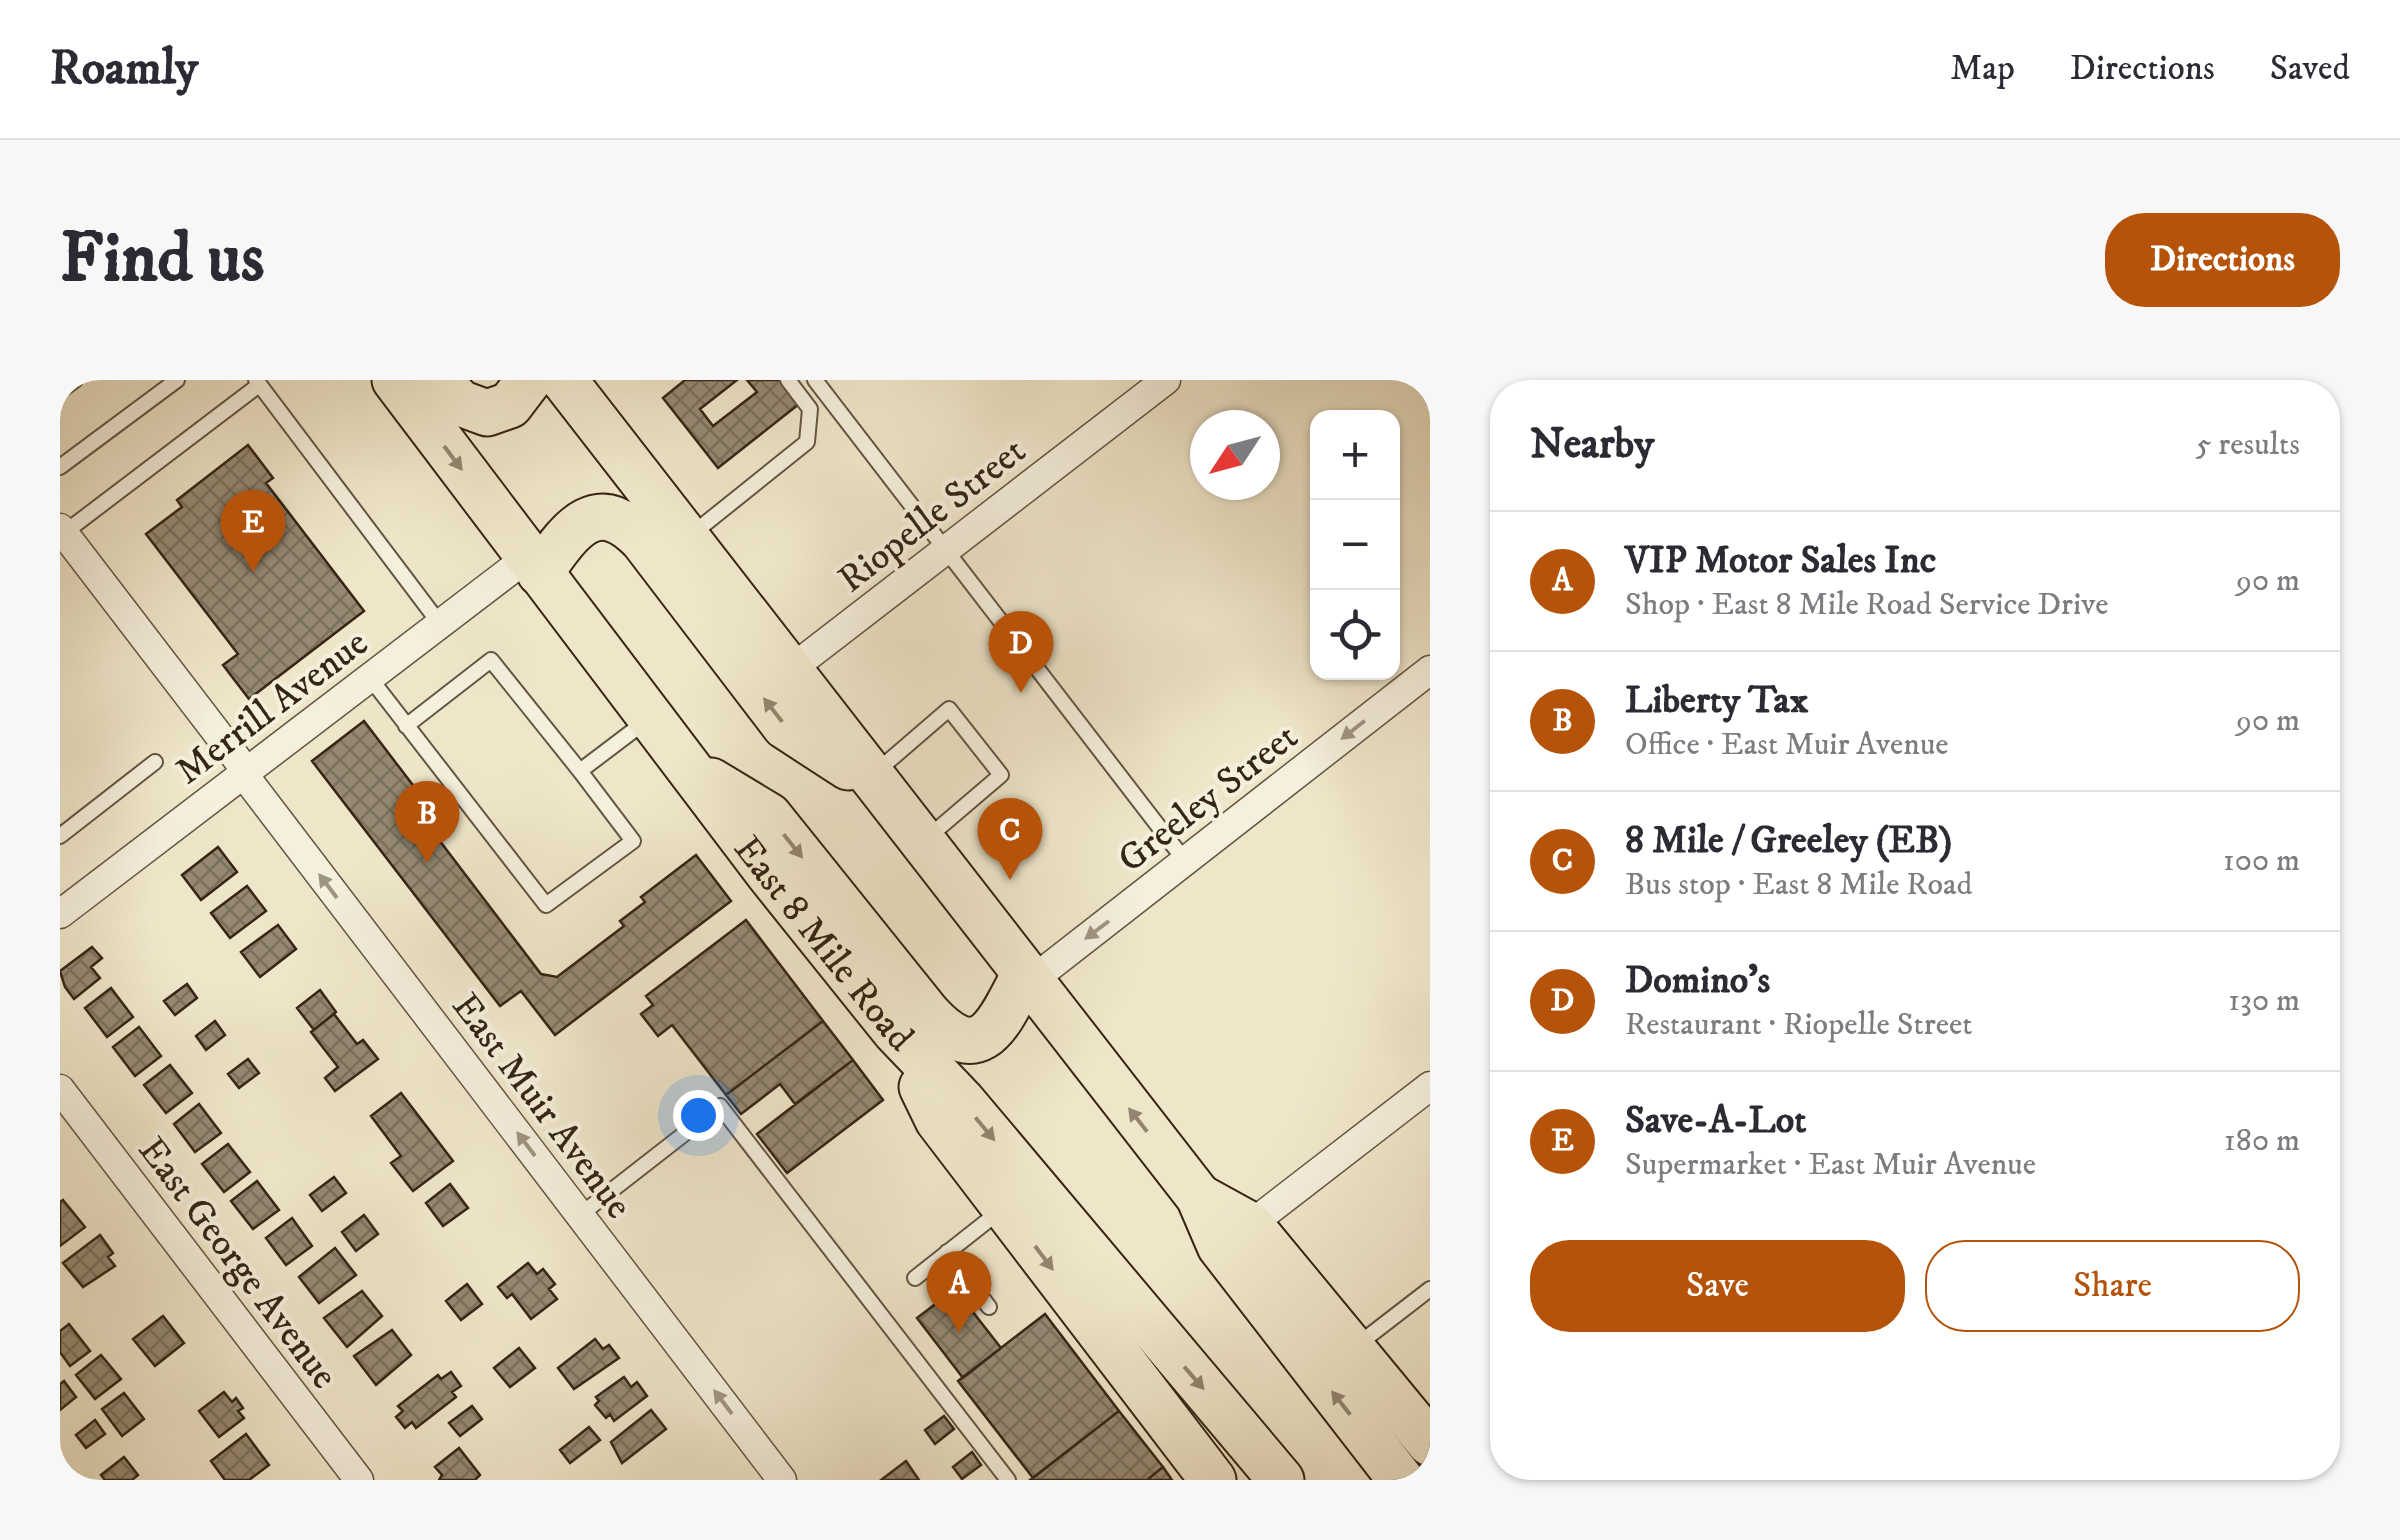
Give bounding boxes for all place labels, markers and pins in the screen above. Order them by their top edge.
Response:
pin: E [220,490,286,572]
pin: D [988,610,1054,693]
pin: B [394,780,460,863]
pin: C [978,798,1042,880]
pin: A [926,1250,992,1333]

